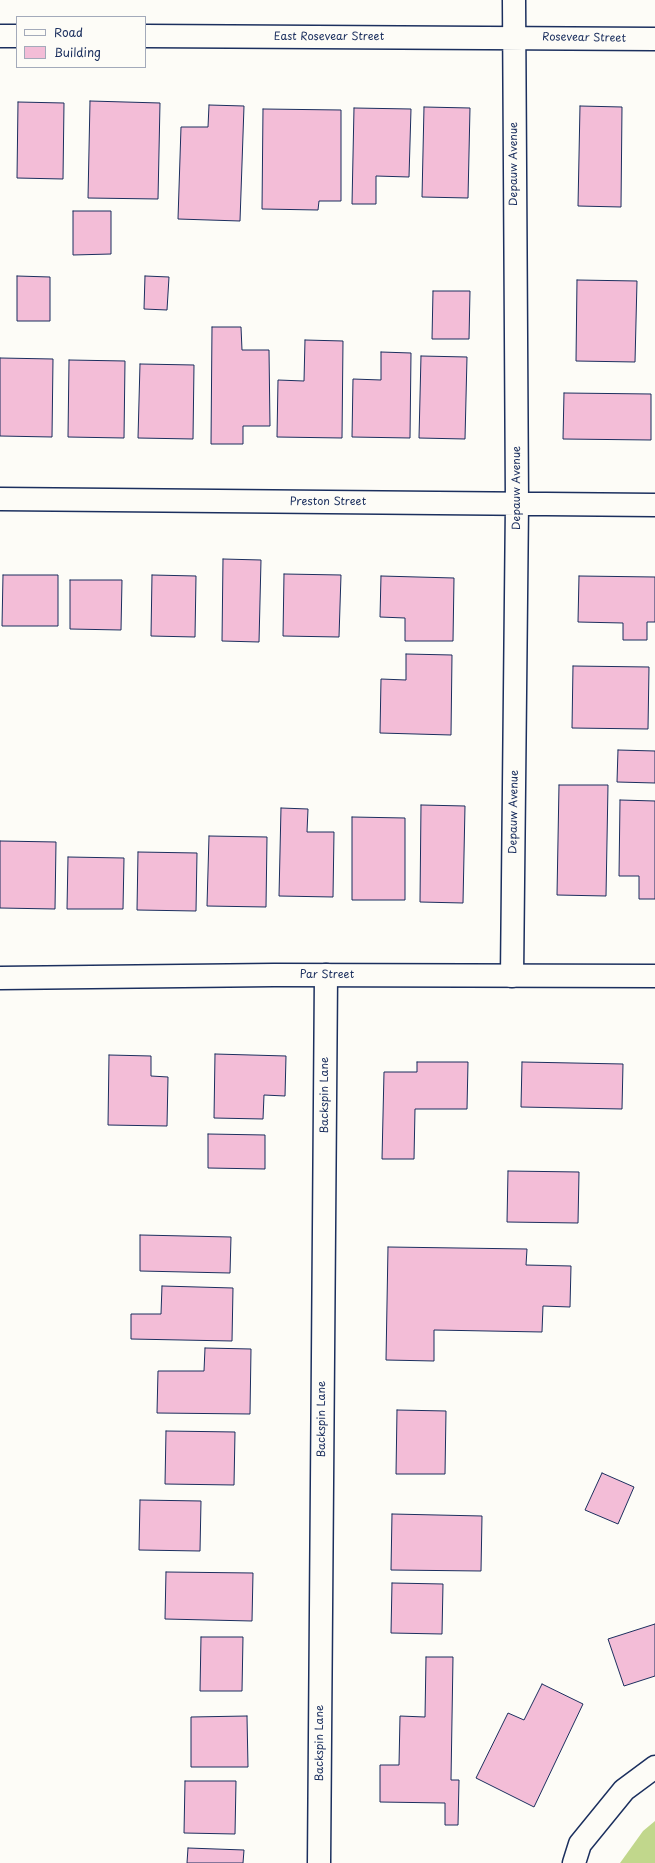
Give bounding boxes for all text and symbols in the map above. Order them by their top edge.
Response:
legend [16,16,146,68]
text: Road [54,23,83,41]
street label: East Rosevear Street [274,30,384,44]
street label: Rosevear Street [542,31,626,45]
text: Building [54,43,101,61]
street label: Depauw Avenue [507,122,521,206]
street label: Depauw Avenue [510,446,524,530]
street label: Preston Street [290,495,366,509]
street label: Depauw Avenue [507,770,521,854]
street label: Par Street [300,968,354,982]
street label: Backspin Lane [318,1057,332,1133]
street label: Backspin Lane [315,1381,329,1457]
street label: Backspin Lane [313,1705,327,1781]

